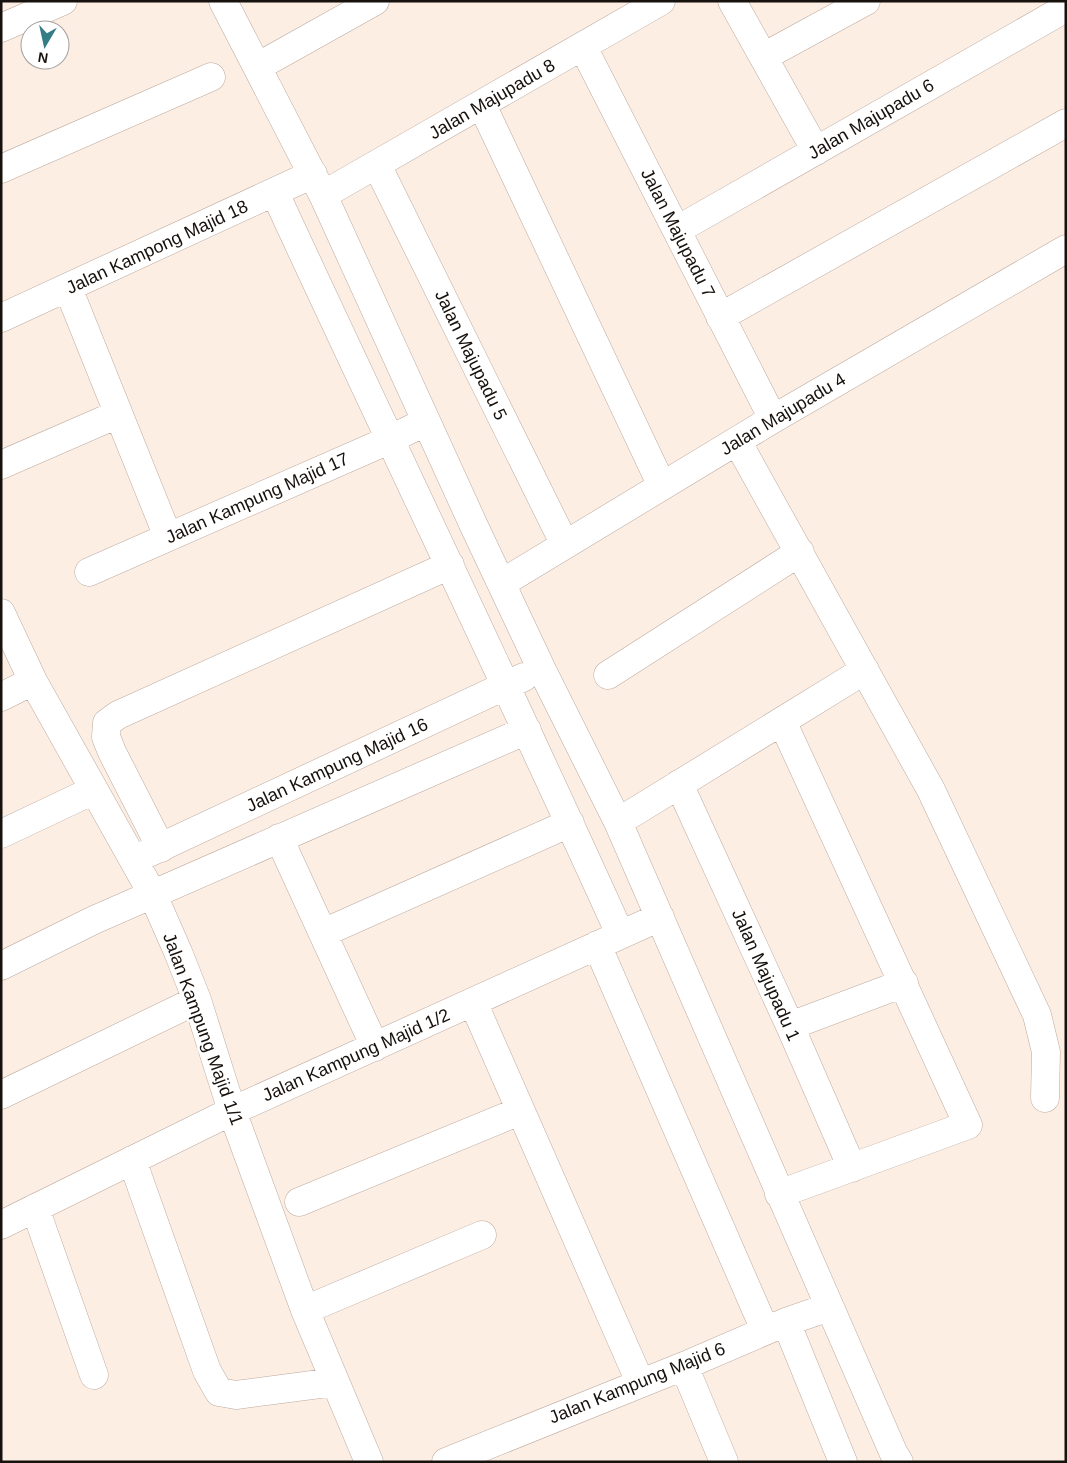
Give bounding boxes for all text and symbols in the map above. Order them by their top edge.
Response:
north arrow [20,20,70,70]
text: N [37,49,49,67]
street label: Jalan Majupadu 8 [425,55,559,143]
street label: Jalan Majupadu 6 [804,75,938,163]
street label: Jalan Majupadu 7 [637,165,719,301]
street label: Jalan Kampong Majid 18 [63,196,251,298]
street label: Jalan Majupadu 5 [431,287,511,423]
street label: Jalan Majupadu 4 [717,369,849,459]
street label: Jalan Kampung Majid 17 [162,449,352,547]
street label: Jalan Kampung Majid 16 [243,714,431,816]
street label: Jalan Majupadu 1 [728,906,804,1044]
street label: Jalan Kampung Majid 1/1 [159,930,247,1128]
street label: Jalan Kampung Majid 1/2 [259,1005,453,1105]
street label: Jalan Kampung Majid 6 [546,1338,728,1428]

